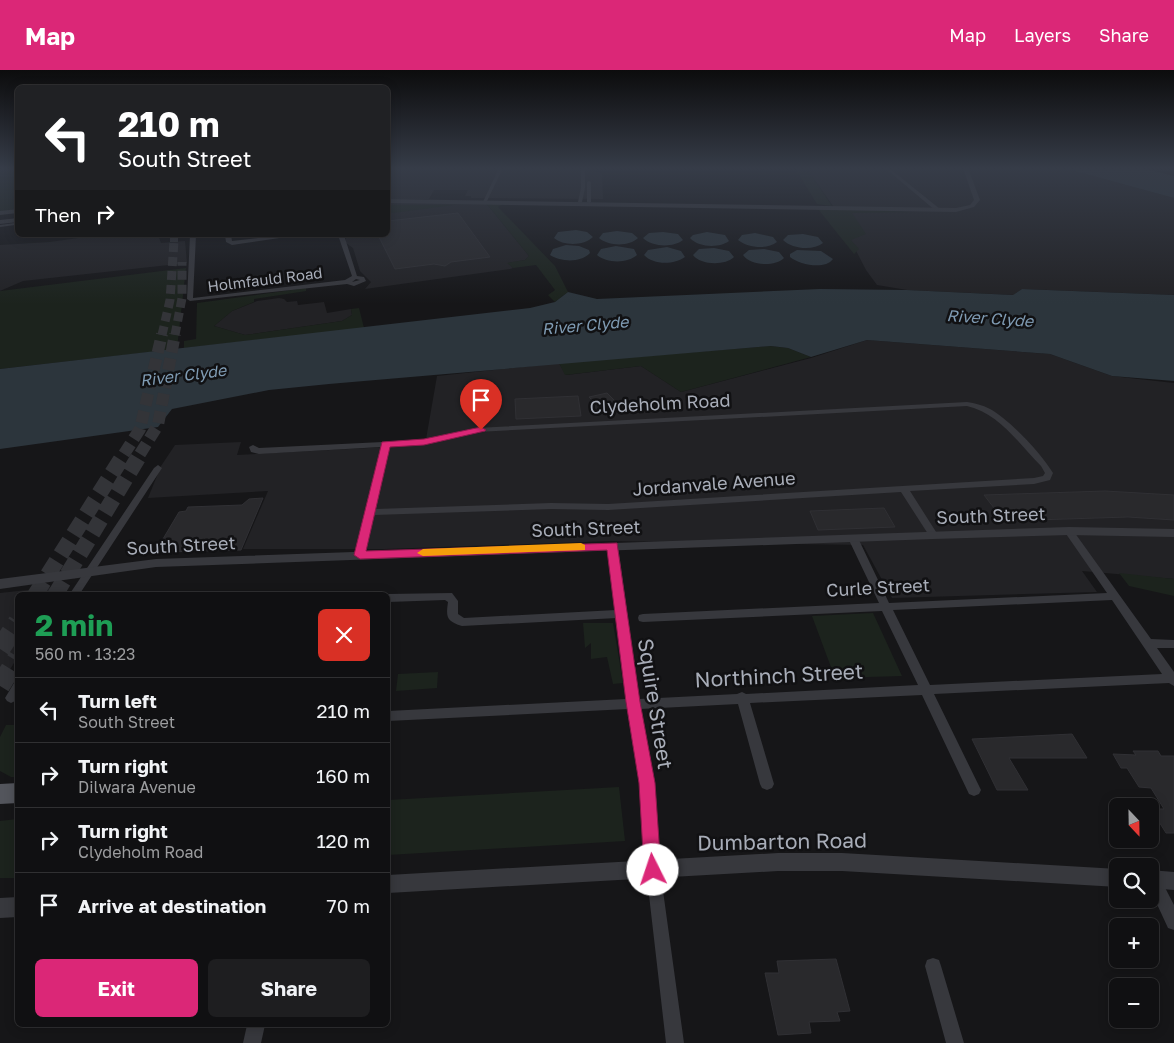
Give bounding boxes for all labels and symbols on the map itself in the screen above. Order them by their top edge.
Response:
street label: Holmfauld Road [206,263,323,295]
water label: River Clyde [946,305,1036,331]
water label: River Clyde [541,311,631,339]
water label: River Clyde [139,360,229,390]
pin [460,379,502,430]
street label: Clydeholm Road [589,388,731,418]
street label: Jordanvale Avenue [632,466,796,500]
street label: South Street [936,502,1046,528]
street label: South Street [531,515,641,541]
street label: South Street [126,531,236,559]
street label: Curle Street [825,573,930,601]
street label: Squire Street [633,636,679,771]
street label: Northinch Street [694,658,864,692]
north arrow [1109,798,1159,848]
street label: Dumbarton Road [697,827,867,855]
position arrow [626,843,678,895]

